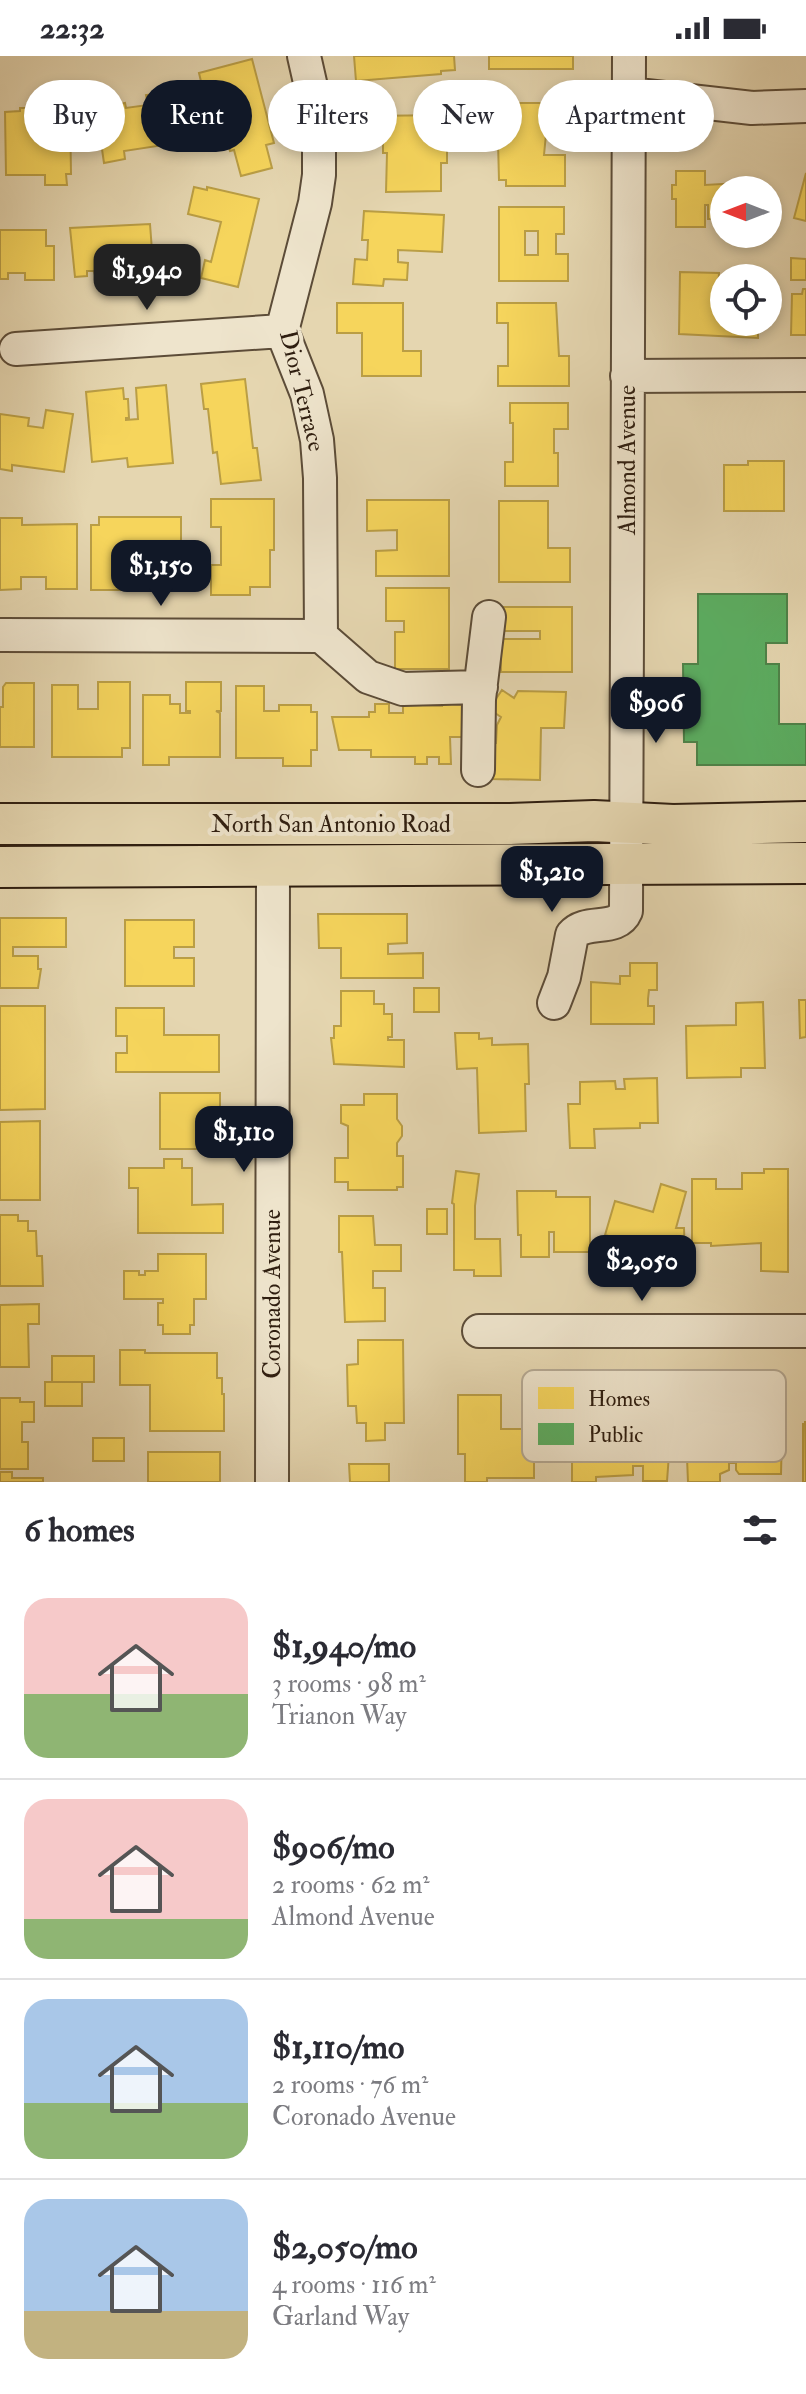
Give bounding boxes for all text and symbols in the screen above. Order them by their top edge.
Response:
text: 22:32 [40,10,105,47]
chip: Buy [24,80,125,152]
chip: Rent [141,80,252,152]
chip: Filters [268,80,397,152]
chip: New [413,80,522,152]
chip: Apartment [538,80,714,152]
north arrow [710,176,782,248]
map controls [710,176,782,336]
pin: $1,940 [82,244,212,312]
text: $1,940 [112,254,182,286]
button: locate [710,264,782,336]
street label: Dior Terrace [272,327,332,455]
street label: Almond Avenue [612,385,643,536]
pin: $1,150 [96,540,226,608]
text: $1,150 [129,550,193,582]
pin: $906 [609,677,703,745]
text: $906 [629,687,683,719]
street label: North San Antonio Road [211,809,451,840]
pin: $1,210 [487,846,617,914]
text: $1,210 [519,856,585,888]
pin: $1,110 [179,1106,309,1174]
text: $1,110 [213,1116,275,1148]
street label: Coronado Avenue [257,1209,288,1379]
pin: $2,050 [577,1235,707,1303]
text: $2,050 [606,1245,678,1277]
legend [522,1370,786,1462]
text: Homes [588,1385,650,1413]
text: Public [588,1421,643,1449]
icon: filters [738,1508,782,1552]
text: 6 homes [24,1509,135,1552]
text: $1,940/mo [272,1625,416,1668]
icon: home [88,1630,184,1726]
text: 3 rooms · 98 m² [272,1668,426,1700]
text: Trianon Way [272,1700,407,1732]
text: $906/mo [272,1826,395,1869]
icon: home [88,1831,184,1927]
text: 2 rooms · 62 m² [272,1869,430,1901]
text: Almond Avenue [272,1901,435,1933]
text: $1,110/mo [272,2026,404,2069]
icon: home [88,2031,184,2127]
text: 2 rooms · 76 m² [272,2069,428,2101]
text: Coronado Avenue [272,2101,456,2133]
text: $2,050/mo [272,2226,418,2269]
icon: home [88,2231,184,2327]
text: 4 rooms · 116 m² [272,2269,436,2301]
text: Garland Way [272,2301,409,2333]

